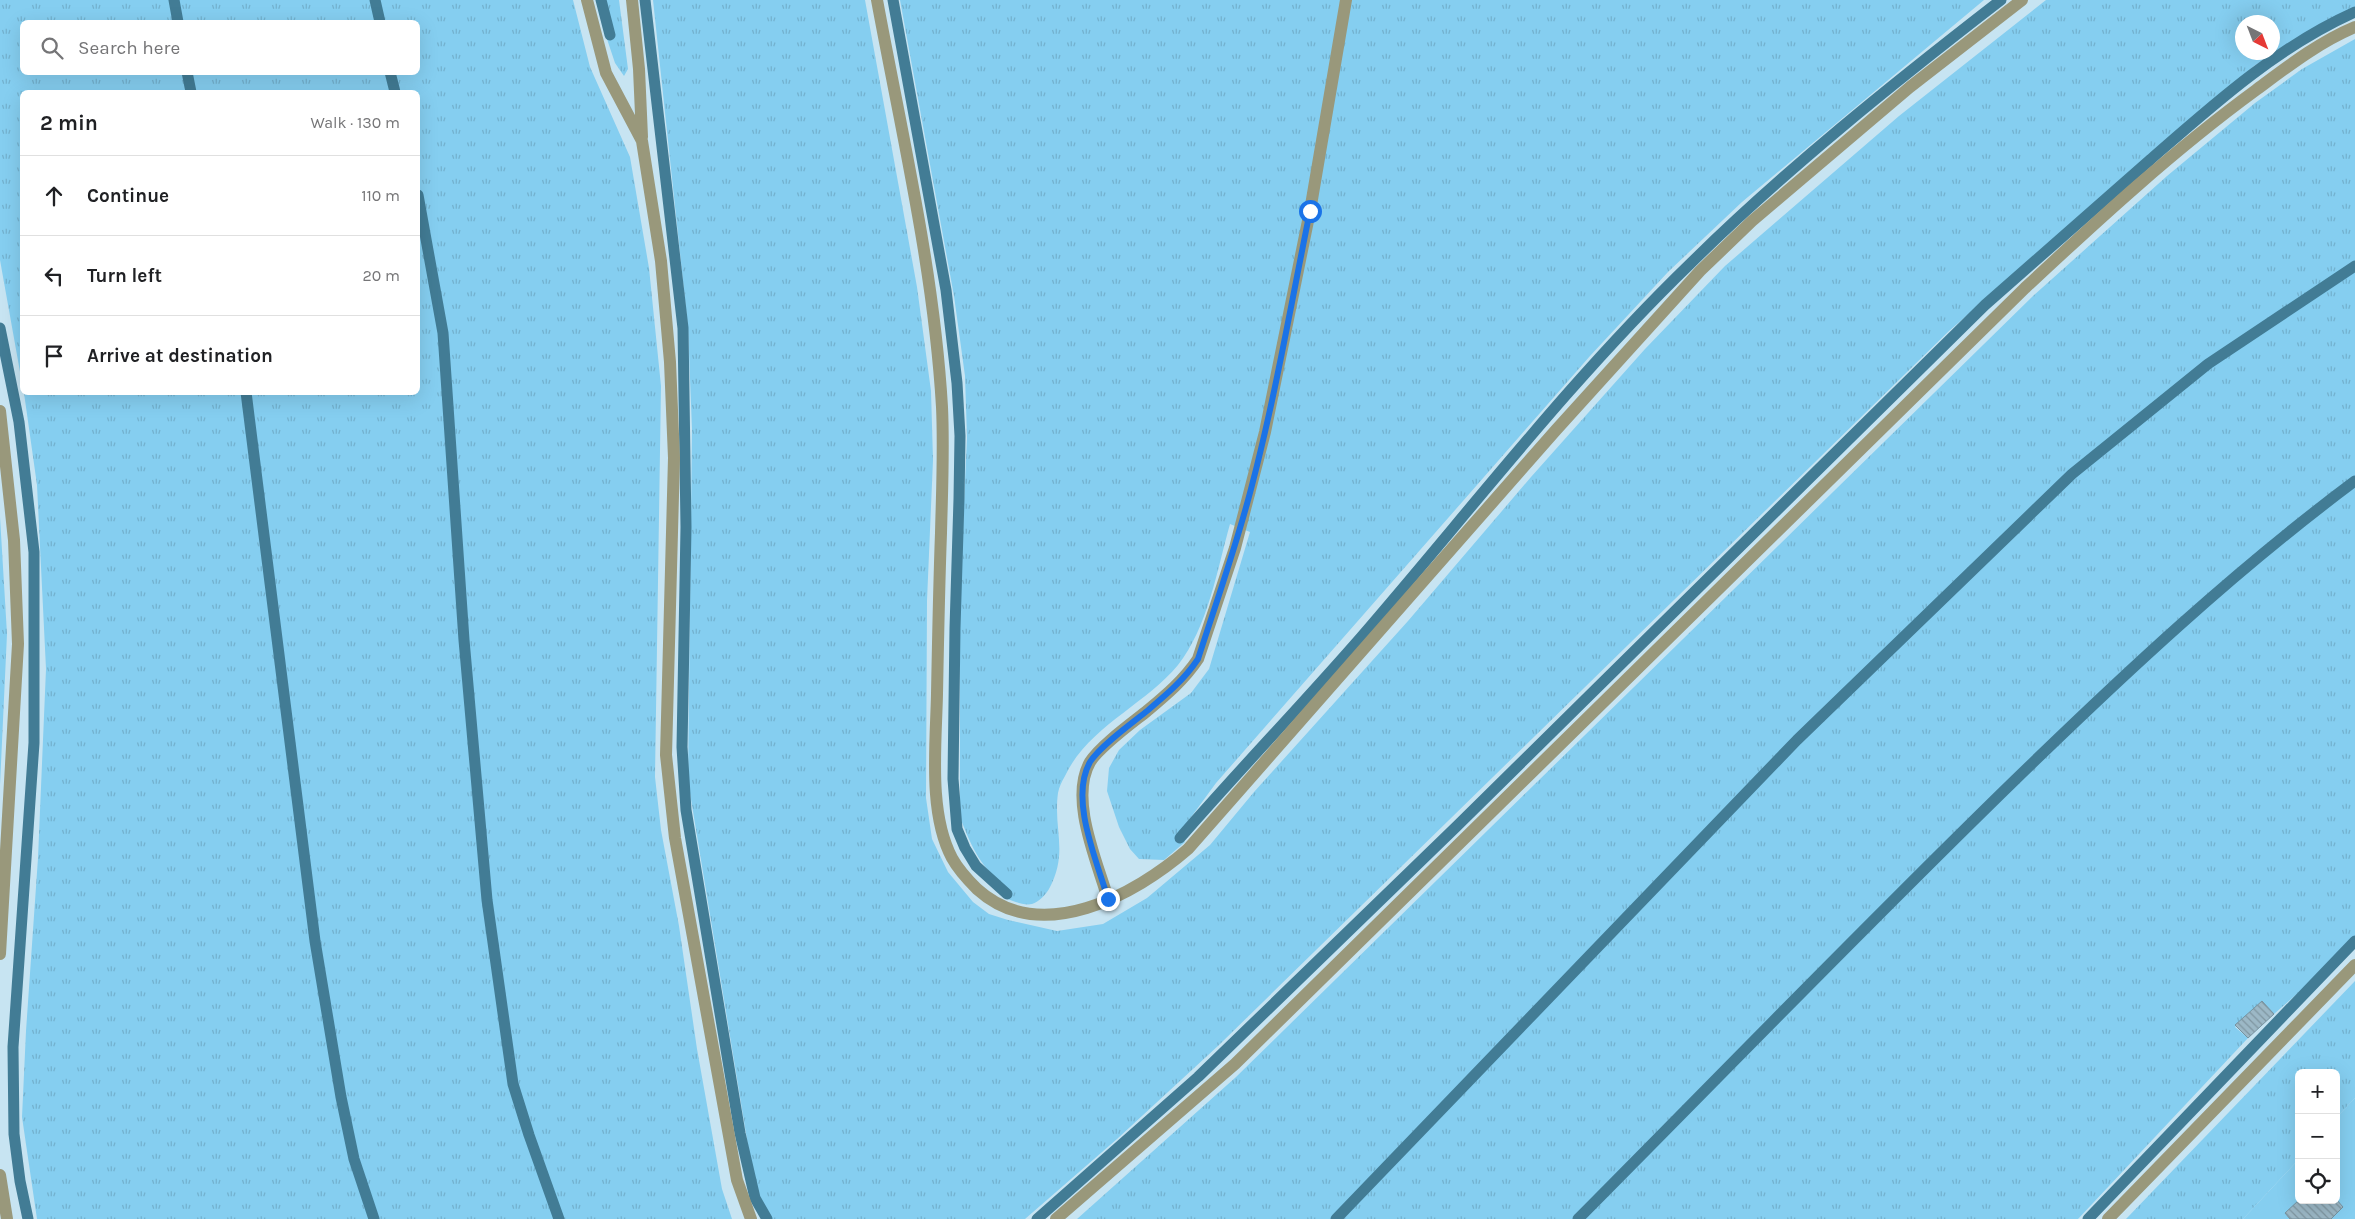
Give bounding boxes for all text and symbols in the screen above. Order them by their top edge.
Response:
north arrow [2235,15,2280,60]
search box [20,20,420,75]
icon: search [38,34,66,62]
text: Search here [78,37,180,59]
text: 2 min [40,111,98,135]
text: Walk · 130 m [310,113,400,132]
icon: ahead [40,182,68,210]
text: Continue [87,185,169,207]
text: 110 m [361,186,400,205]
route start [1299,200,1322,223]
icon: left [40,262,68,290]
text: Turn left [87,265,162,287]
text: 20 m [362,266,400,285]
icon: arrive [40,342,68,370]
text: Arrive at destination [87,345,273,367]
route end [1097,888,1120,911]
map controls [2295,1069,2340,1204]
button: + [2295,1069,2340,1114]
button: − [2295,1114,2340,1159]
button: locate [2295,1159,2340,1204]

